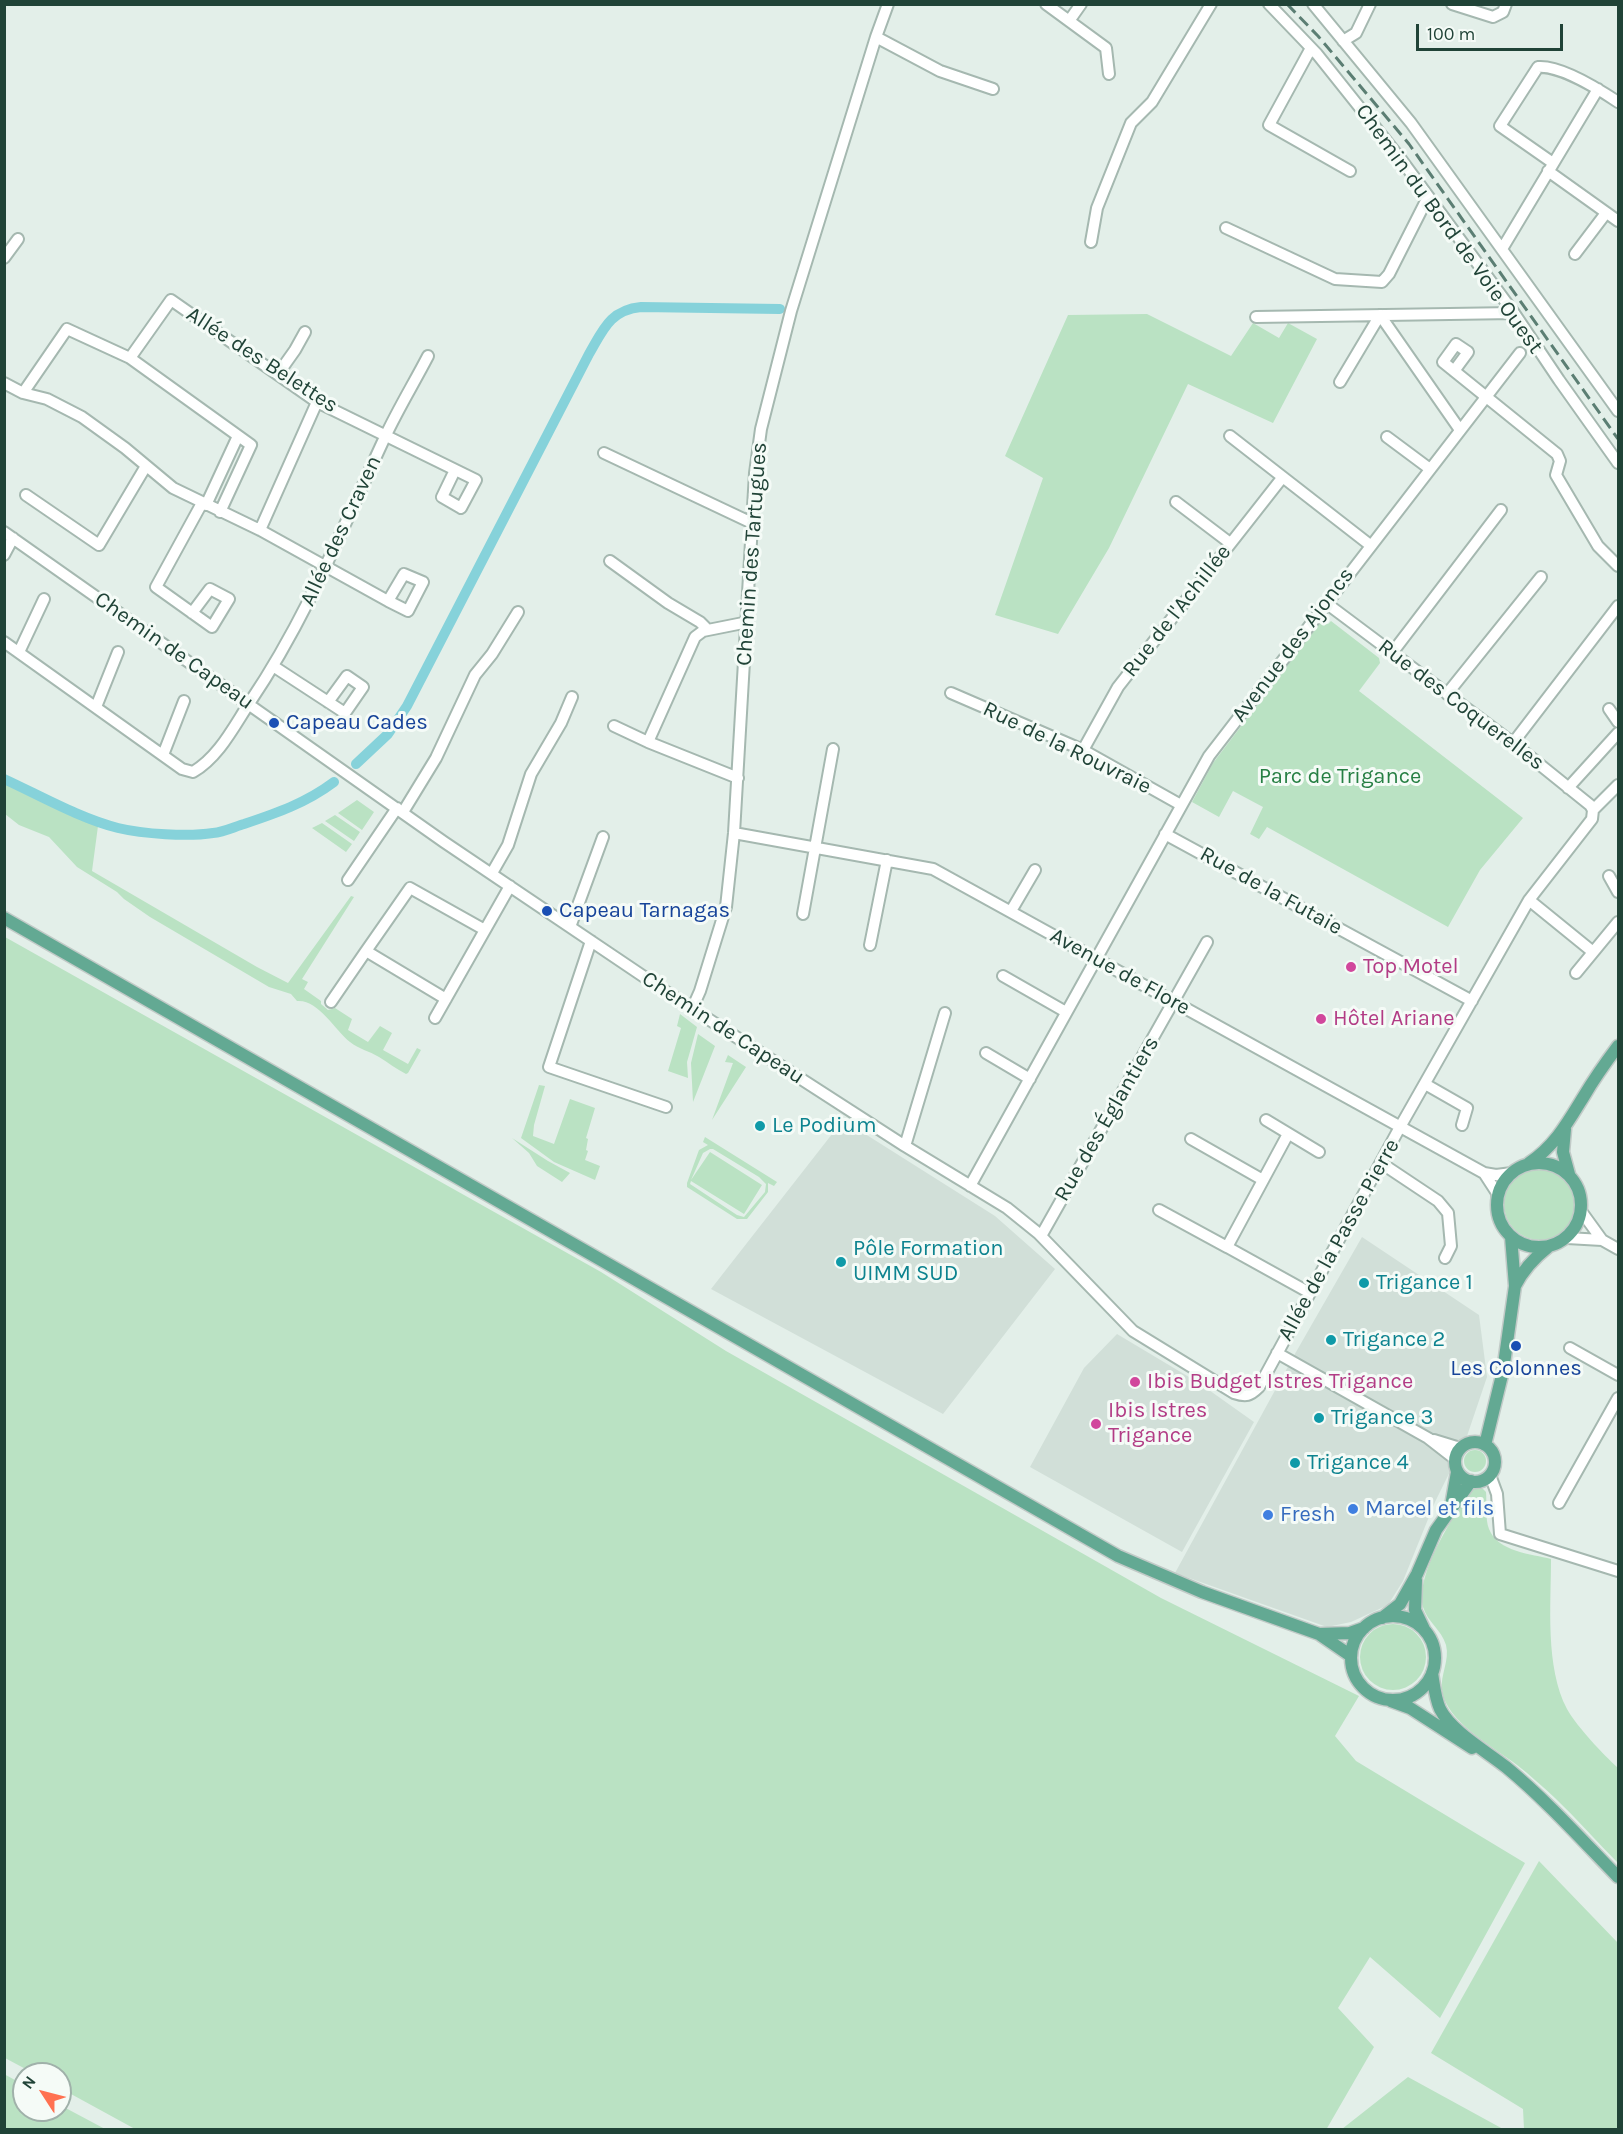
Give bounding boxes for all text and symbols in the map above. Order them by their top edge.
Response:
scale bar [1419,12,1566,50]
text: 100 m [1427,23,1475,45]
street label: Chemin du Bord de Voie Ouest [1350,99,1548,359]
street label: Allée des Belettes [181,301,343,419]
street label: Chemin des Tartugues [731,441,773,667]
street label: Allée des Craven [295,452,387,610]
street label: Rue de l'Achillée [1117,540,1237,682]
street label: Avenue des Ajoncs [1226,563,1360,727]
street label: Chemin de Capeau [89,586,259,716]
street label: Rue des Coquerelles [1372,634,1550,776]
street label: Rue de la Rouvraie [978,696,1156,800]
place label: Capeau Cades [286,710,428,736]
marker: Capeau Cades [267,716,281,730]
park label: Parc de Trigance [1259,764,1421,790]
street label: Rue de la Futaie [1195,841,1347,941]
place label: Capeau Tarnagas [559,898,730,924]
marker: Capeau Tarnagas [540,904,554,918]
street label: Avenue de Flore [1045,923,1195,1021]
place label: Top Motel [1363,954,1459,980]
marker: Top Motel [1344,960,1358,974]
street label: Chemin de Capeau [637,966,809,1090]
place label: Hôtel Ariane [1333,1006,1455,1032]
marker: Hôtel Ariane [1314,1012,1328,1026]
street label: Rue des Églantiers [1049,1032,1165,1206]
place label: Le Podium [772,1113,876,1139]
marker: Le Podium [753,1119,767,1133]
street label: Allée de la Passe Pierre [1272,1134,1406,1346]
place label: Pôle Formation UIMM SUD [853,1236,1004,1288]
marker: Pôle Formation UIMM SUD [834,1255,848,1269]
place label: Trigance 1 [1376,1270,1473,1296]
marker: Trigance 1 [1357,1276,1371,1290]
place label: Trigance 2 [1343,1327,1445,1353]
marker: Trigance 2 [1324,1333,1338,1347]
marker: Les Colonnes [1509,1339,1523,1353]
place label: Les Colonnes [1450,1356,1582,1382]
place label: Ibis Budget Istres Trigance [1147,1369,1413,1395]
marker: Ibis Budget Istres Trigance [1128,1375,1142,1389]
place label: Ibis Istres Trigance [1108,1398,1207,1450]
place label: Trigance 3 [1331,1405,1434,1431]
marker: Trigance 3 [1312,1411,1326,1425]
marker: Ibis Istres Trigance [1089,1417,1103,1431]
place label: Trigance 4 [1307,1450,1409,1476]
marker: Trigance 4 [1288,1456,1302,1470]
place label: Marcel et fils [1365,1496,1494,1522]
place label: Fresh [1280,1502,1336,1528]
marker: Marcel et fils [1346,1502,1360,1516]
marker: Fresh [1261,1508,1275,1522]
north arrow [12,2062,72,2122]
text: N [18,2072,40,2093]

